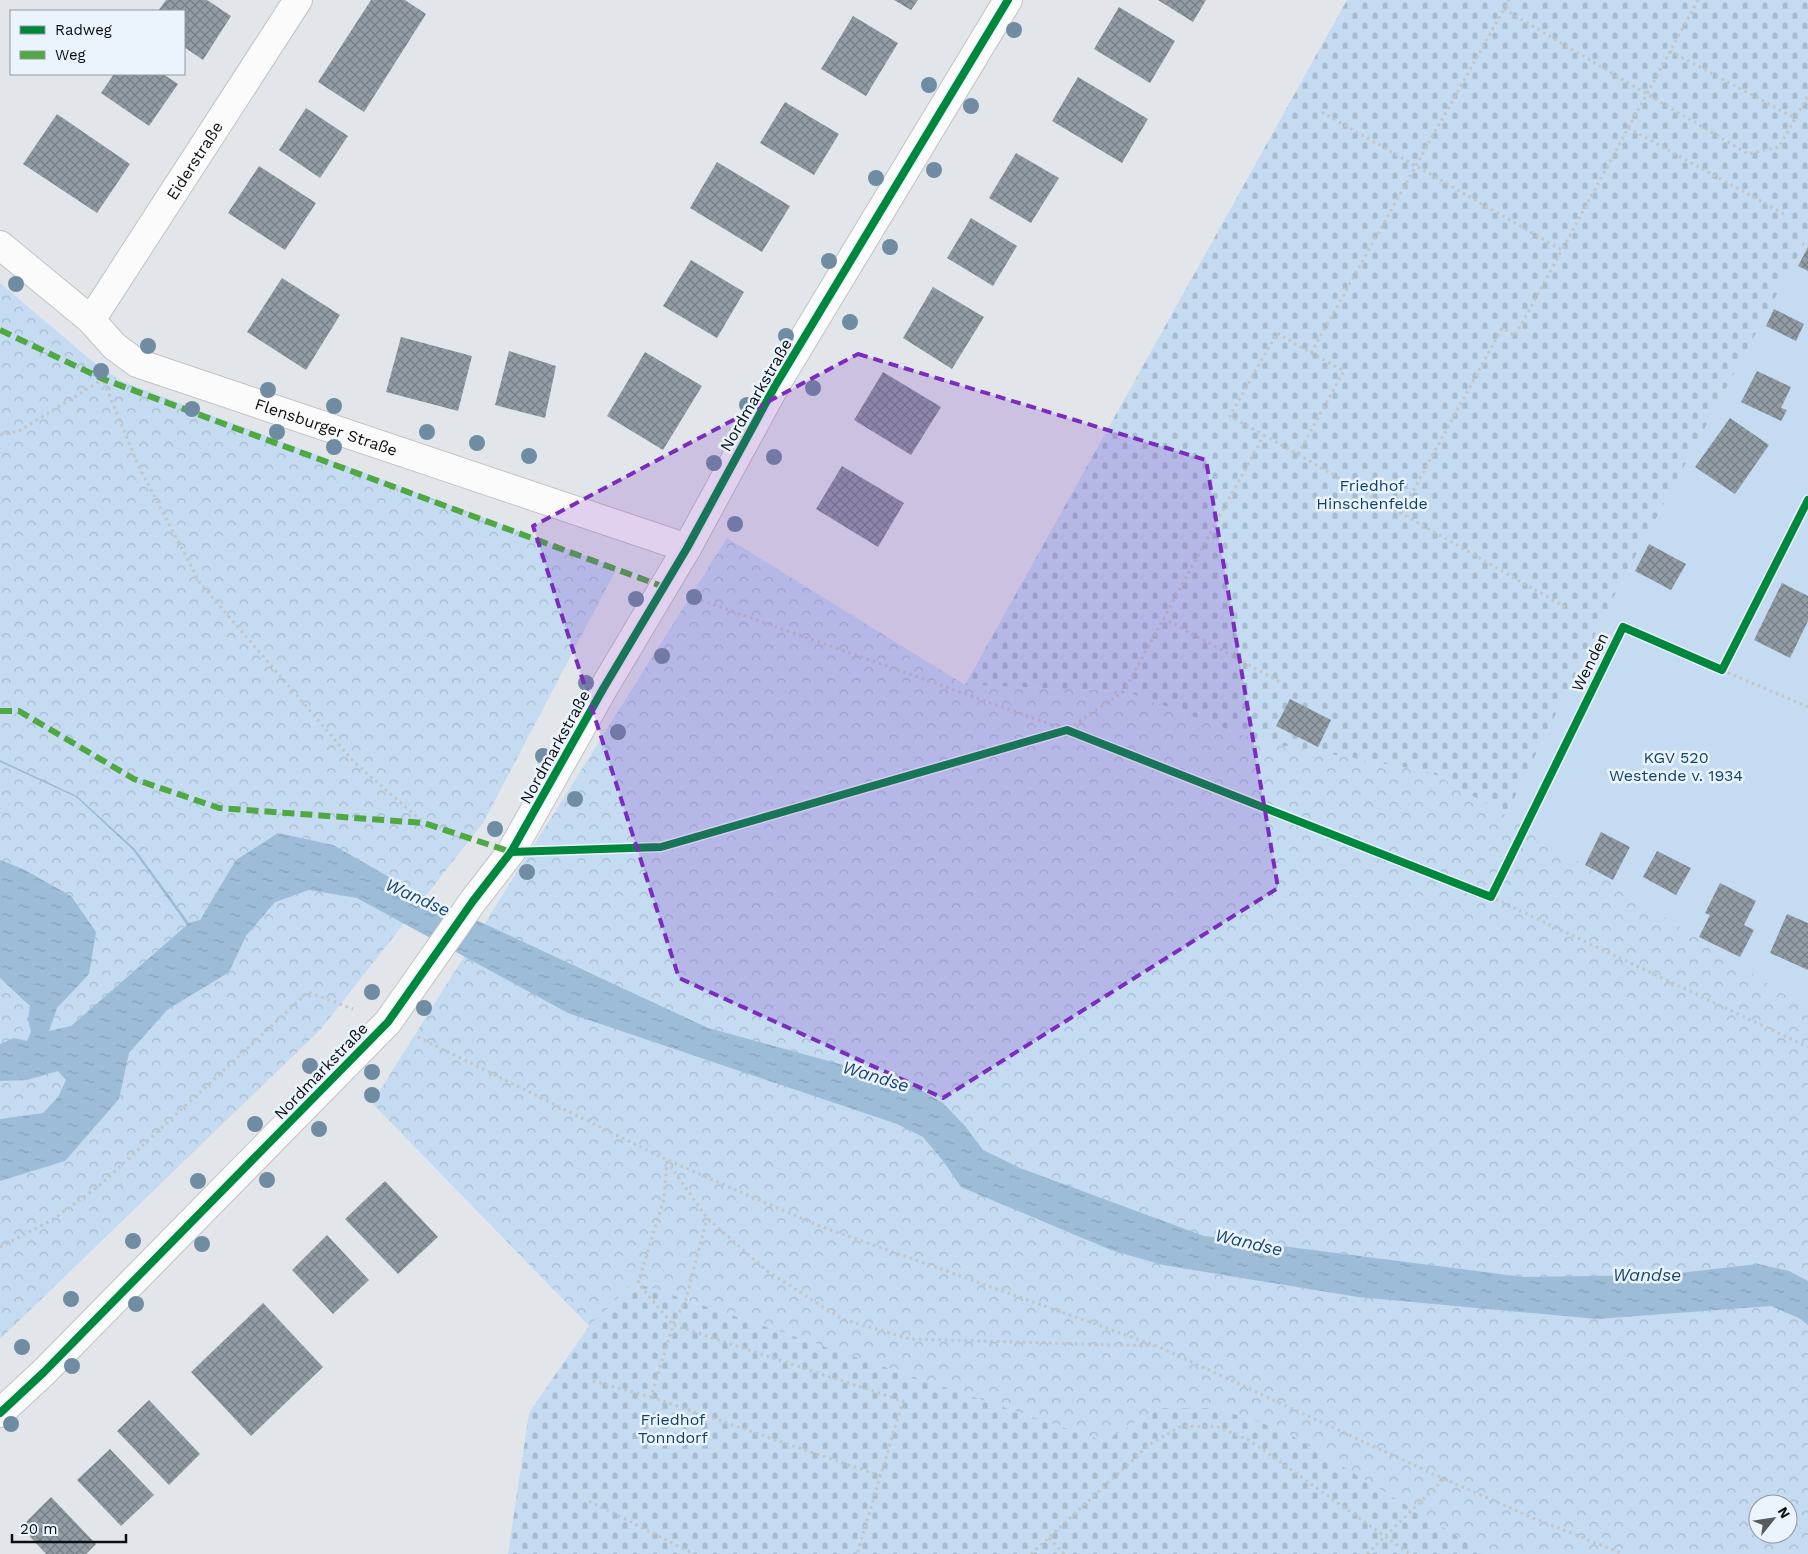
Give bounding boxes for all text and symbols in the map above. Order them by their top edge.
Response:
legend [10,10,185,75]
text: Radweg [55,21,112,39]
text: Weg [55,46,86,64]
street label: Eiderstraße [162,118,227,203]
street label: Nordmarkstraße [716,335,796,455]
street label: Flensburger Straße [253,394,400,459]
park label: Friedhof Hinschenfelde [1316,476,1428,513]
street label: Wenden [1568,629,1612,695]
street label: Nordmarkstraße [516,687,594,807]
park label: KGV 520 Westende v. 1934 [1609,748,1743,785]
water label: Wandse [382,873,454,921]
street label: Nordmarkstraße [270,1019,372,1123]
water label: Wandse [840,1056,912,1096]
water label: Wandse [1213,1224,1285,1260]
water label: Wandse [1613,1264,1681,1285]
park label: Friedhof Tonndorf [638,1410,709,1447]
north arrow [1748,1494,1798,1544]
text: N [1775,1504,1794,1521]
scale bar [12,1512,126,1544]
text: 20 m [20,1520,58,1538]

